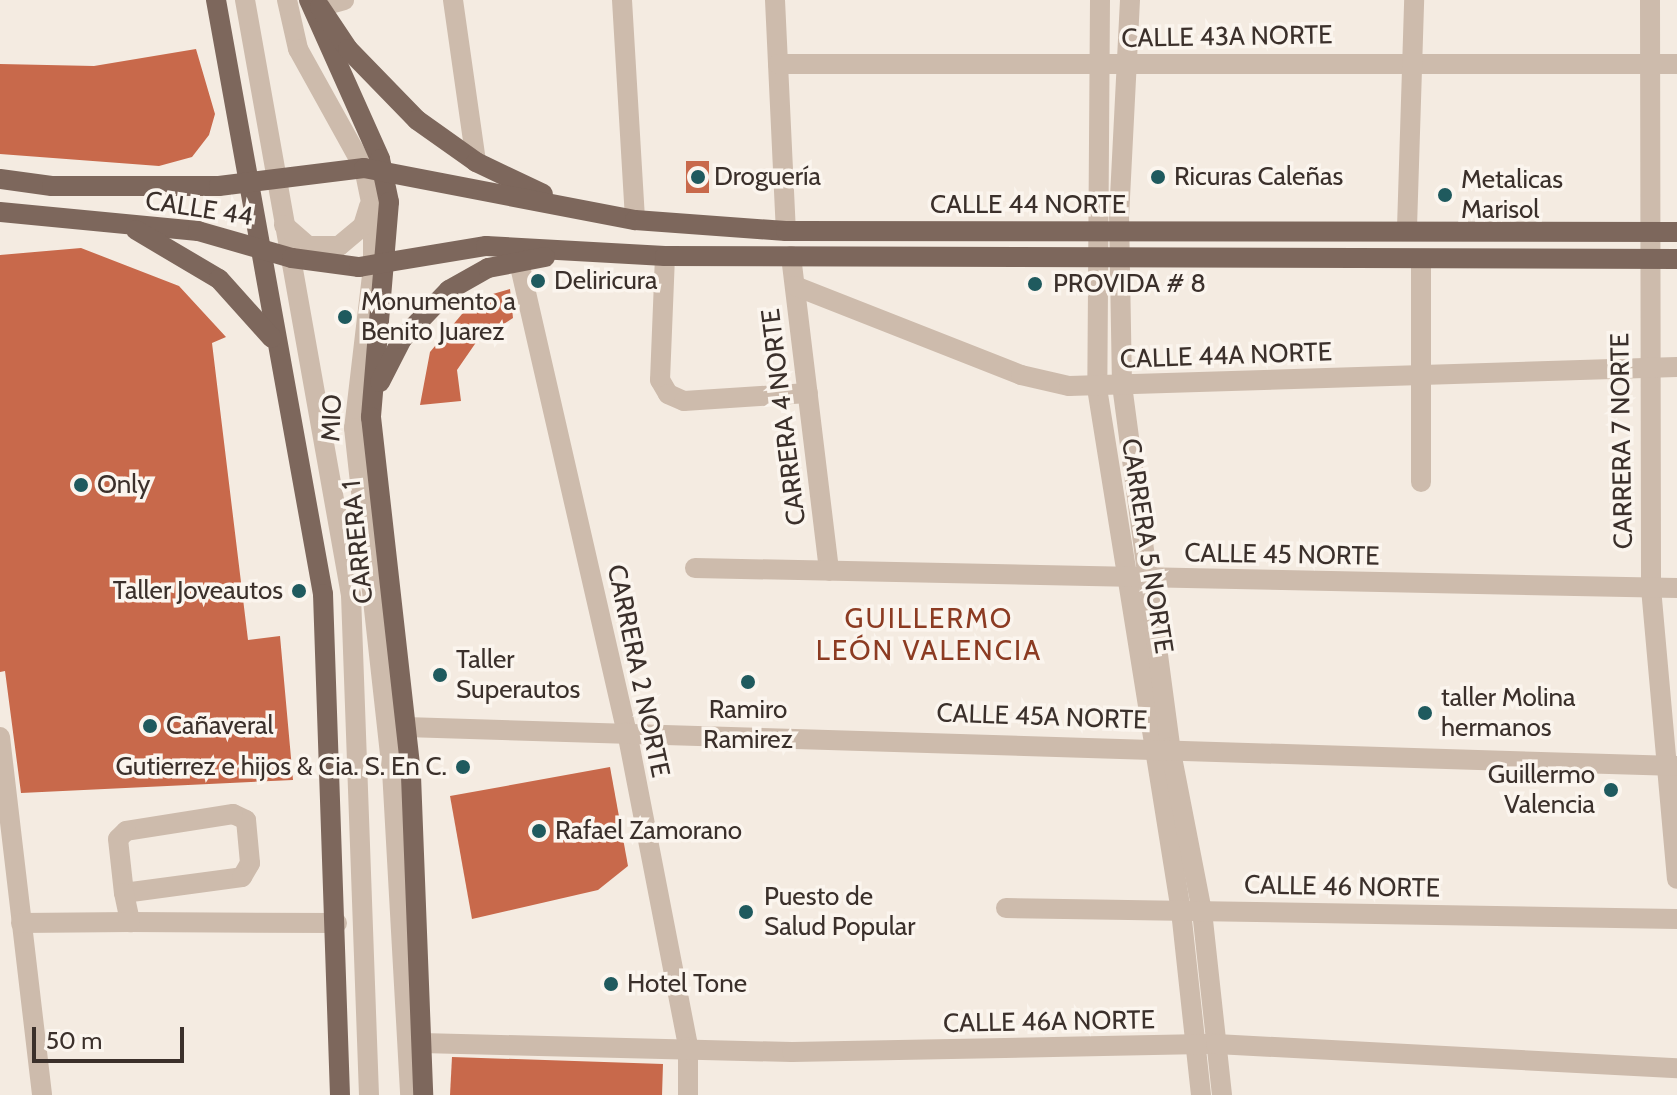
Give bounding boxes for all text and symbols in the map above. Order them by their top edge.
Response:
street label: CALLE 43A NORTE [1121,20,1333,54]
place label: Droguería [714,161,821,193]
place label: Ricuras Caleñas [1174,161,1343,193]
place label: Metalicas Marisol [1461,164,1563,226]
marker: Droguería [689,168,707,186]
marker: Ricuras Caleñas [1149,168,1167,186]
street label: CALLE 44 [143,185,255,233]
marker: Metalicas Marisol [1436,186,1454,204]
street label: CALLE 44 NORTE [930,189,1126,221]
place label: Deliricura [554,265,657,297]
place label: PROVIDA # 8 [1053,268,1206,300]
marker: Deliricura [529,272,547,290]
marker: PROVIDA # 8 [1024,273,1046,295]
place label: Monumento a Benito Juarez [361,286,516,348]
street label: CARRERA 4 NORTE [755,307,813,527]
marker: Monumento a Benito Juarez [336,308,354,326]
street label: CARRERA 7 NORTE [1605,333,1639,549]
street label: CALLE 44A NORTE [1119,337,1333,375]
street label: MIO [316,394,348,442]
street label: CARRERA 5 NORTE [1115,436,1179,656]
place label: Only [97,469,150,501]
marker: Only [72,476,90,494]
street label: CARRERA 1 [336,479,380,605]
street label: CALLE 45 NORTE [1184,538,1380,572]
street label: CARRERA 2 NORTE [600,562,676,780]
place label: Taller Joveautos [113,575,283,607]
marker: Taller Joveautos [290,582,308,600]
district label: GUILLERMO LEÓN VALENCIA [816,601,1042,667]
place label: Taller Superautos [456,644,580,706]
marker: Taller Superautos [431,666,449,684]
marker: Ramiro Ramirez [739,673,757,691]
place label: taller Molina hermanos [1441,682,1576,744]
place label: Ramiro Ramirez [703,694,793,756]
street label: CALLE 45A NORTE [936,698,1148,736]
marker: taller Molina hermanos [1416,704,1434,722]
place label: Cañaveral [166,710,274,742]
marker: Cañaveral [141,717,159,735]
place label: Gutierrez e hijos & Cia. S. En C. [116,751,447,783]
marker: Gutierrez e hijos & Cia. S. En C. [454,758,472,776]
place label: Guillermo Valencia [1488,759,1595,820]
marker: Guillermo Valencia [1602,781,1620,799]
place label: Rafael Zamorano [555,815,742,847]
marker: Rafael Zamorano [530,822,548,840]
street label: CALLE 46 NORTE [1244,870,1440,904]
place label: Puesto de Salud Popular [764,881,915,942]
marker: Puesto de Salud Popular [735,901,757,923]
place label: Hotel Tone [627,968,747,1000]
marker: Hotel Tone [602,975,620,993]
street label: CALLE 46A NORTE [943,1005,1155,1039]
scale bar [36,1011,188,1061]
text: 50 m [46,1026,102,1055]

